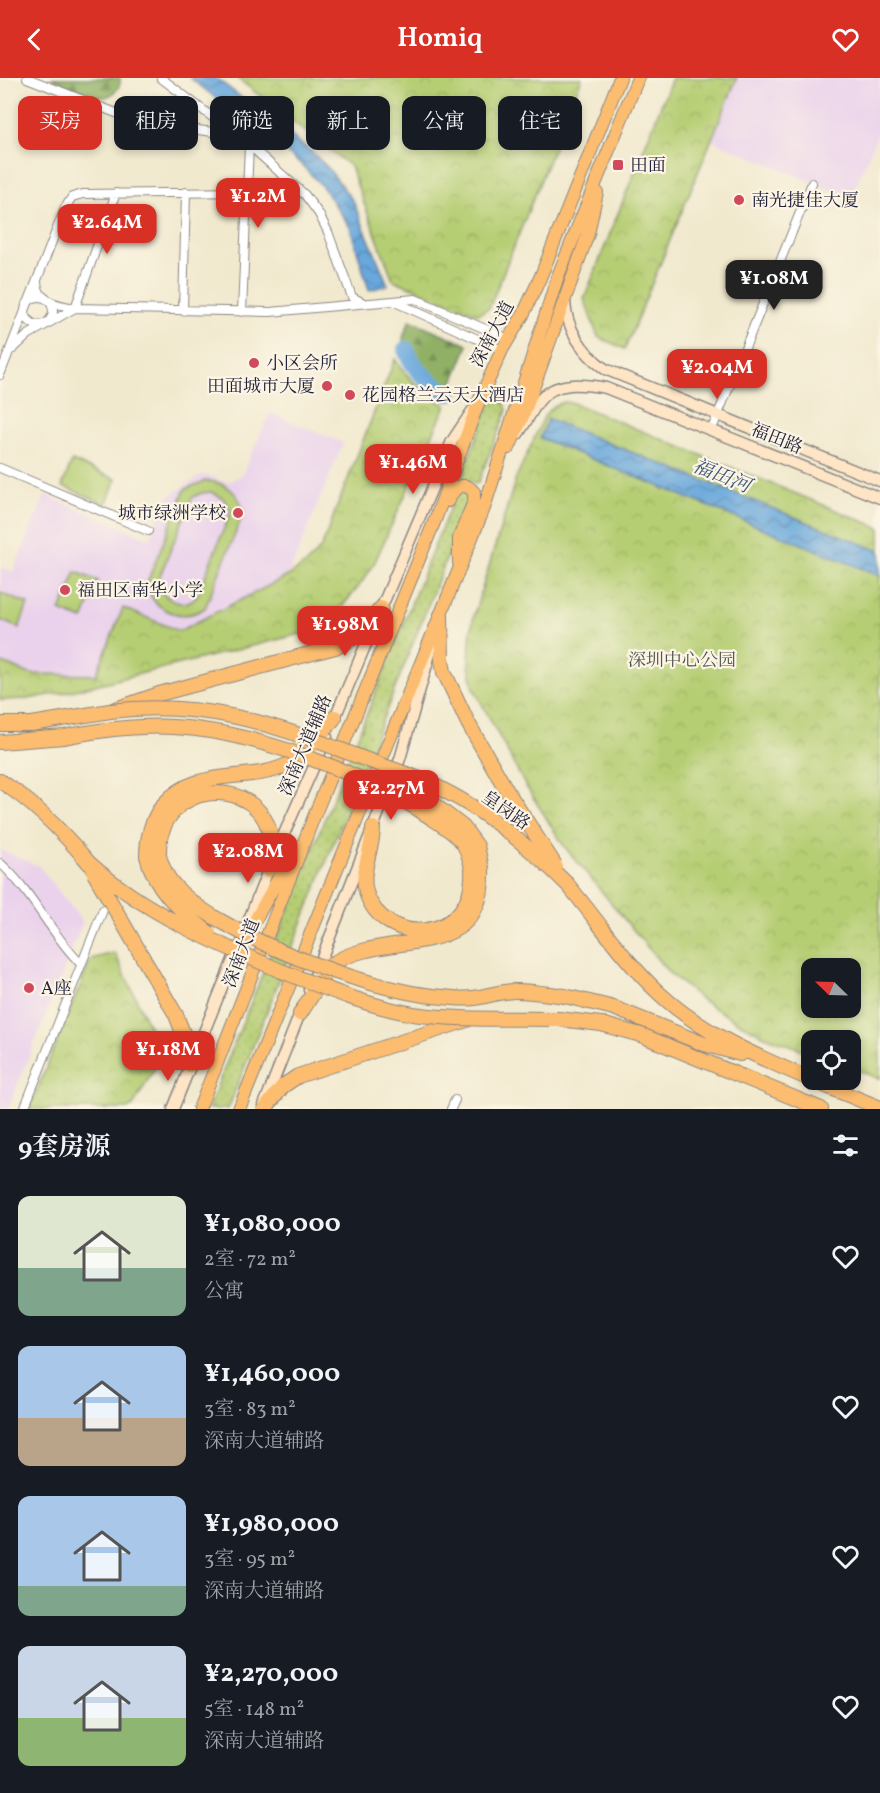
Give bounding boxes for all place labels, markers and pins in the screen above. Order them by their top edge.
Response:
place label: 田面 [630,154,666,179]
marker: 田面 [611,158,625,172]
pin: ¥1.2M [216,178,300,229]
place label: 南光捷佳大厦 [751,189,859,214]
marker: 南光捷佳大厦 [732,193,746,207]
pin: ¥2.64M [58,204,156,255]
pin: ¥1.08M [725,260,823,311]
pin: ¥2.04M [668,349,766,400]
place label: 小区会所 [266,352,338,377]
marker: 小区会所 [247,356,261,370]
place label: 田面城市大厦 [207,375,315,400]
marker: 田面城市大厦 [320,379,334,393]
place label: 花园格兰云天大酒店 [362,384,524,409]
marker: 花园格兰云天大酒店 [343,388,357,402]
pin: ¥1.46M [364,444,462,495]
place label: 城市绿洲学校 [118,502,226,527]
marker: 城市绿洲学校 [231,506,245,520]
place label: 福田区南华小学 [77,579,203,604]
marker: 福田区南华小学 [58,583,72,597]
pin: ¥1.98M [296,606,394,657]
pin: ¥2.27M [342,770,440,821]
pin: ¥2.08M [199,833,297,884]
place label: A座 [41,977,72,1002]
marker: A座 [22,981,36,995]
pin: ¥1.18M [119,1031,217,1082]

